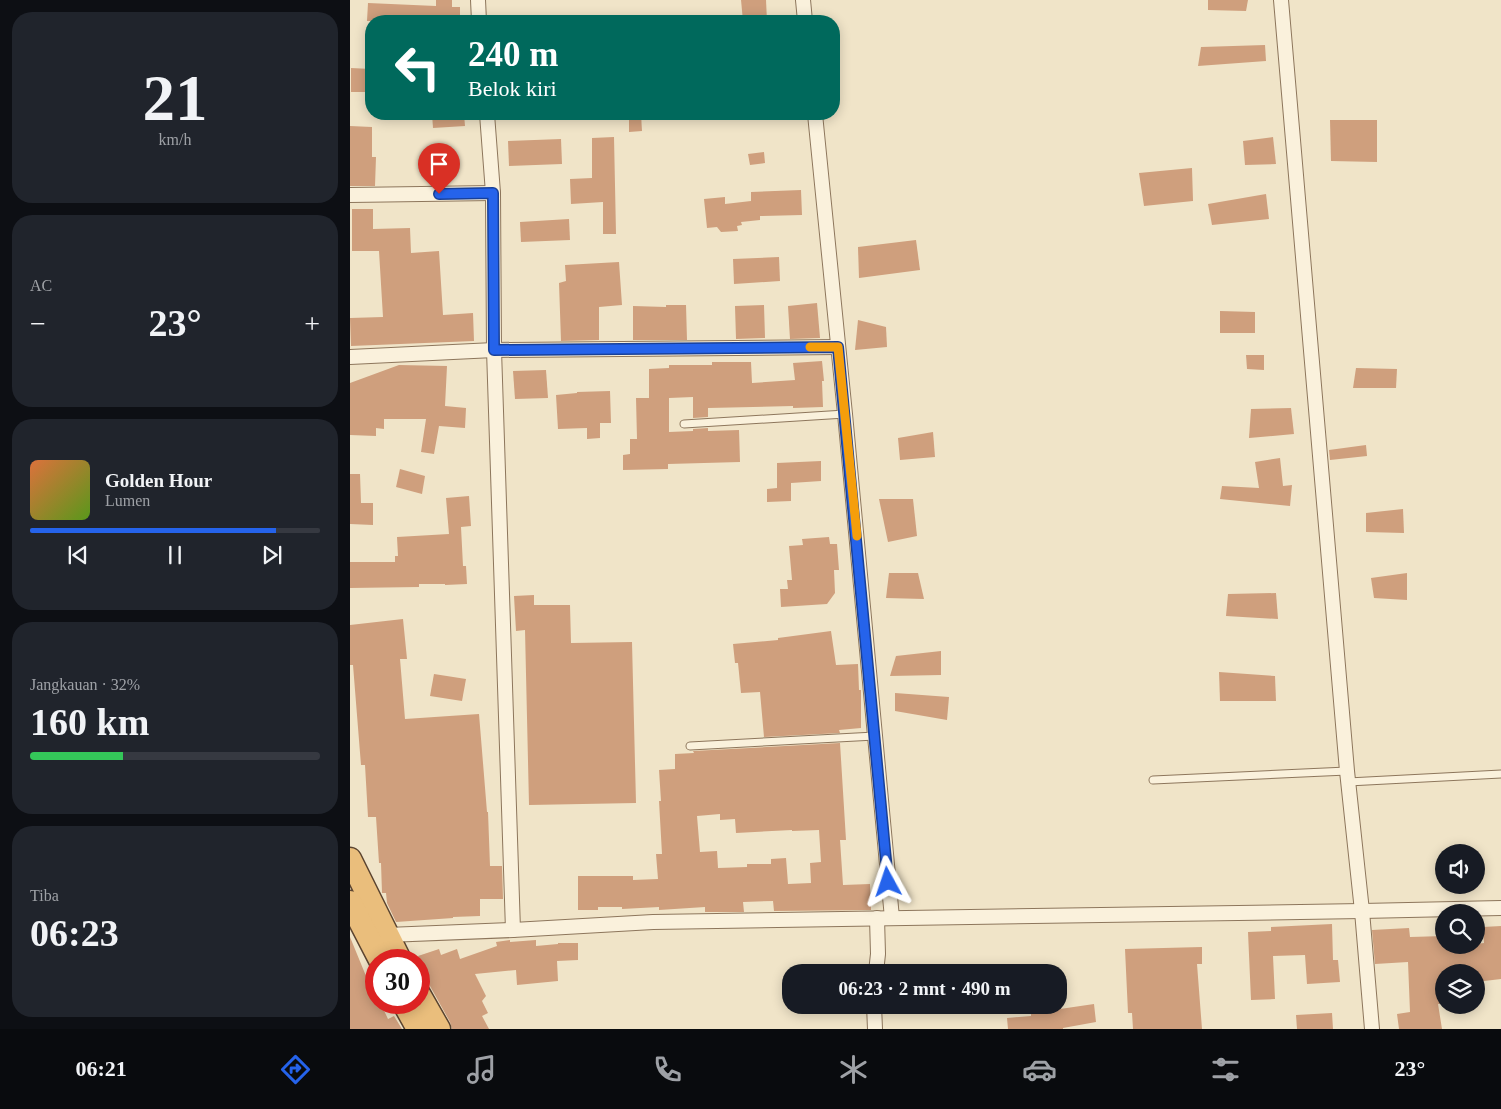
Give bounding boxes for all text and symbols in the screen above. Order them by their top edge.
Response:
icon: left [385,35,450,100]
text: 240 m [468,35,558,74]
text: 21 [143,62,208,134]
text: Belok kiri [468,76,557,101]
text: km/h [159,131,191,148]
pin [418,143,460,194]
icon: arrive [425,150,453,178]
text: AC [30,277,52,294]
text: 23° [148,302,202,344]
text: − [30,308,46,339]
text: + [304,308,320,339]
text: Golden Hour [105,470,212,491]
text: Lumen [105,492,150,509]
icon: previous [64,541,92,569]
icon: pause [161,541,189,569]
icon: next [258,541,286,569]
text: Jangkauan · 32% [30,676,140,693]
text: 160 km [30,701,149,743]
map controls [1435,844,1485,1014]
button: sound [1435,844,1485,894]
position arrow [861,855,913,907]
text: Tiba [30,887,59,904]
button: search [1435,904,1485,954]
text: 06:23 [30,912,119,954]
speed limit sign: 30 [365,949,430,1014]
button: layers [1435,964,1485,1014]
text: 06:23 · 2 mnt · 490 m [838,978,1011,999]
icon: directions [278,1052,313,1087]
icon: music [464,1052,499,1087]
icon: phone [650,1052,685,1087]
icon: climate [836,1052,871,1087]
icon: car [1022,1052,1057,1087]
icon: filters [1208,1052,1243,1087]
text: 06:21 [76,1056,127,1081]
text: 23° [1395,1056,1425,1081]

